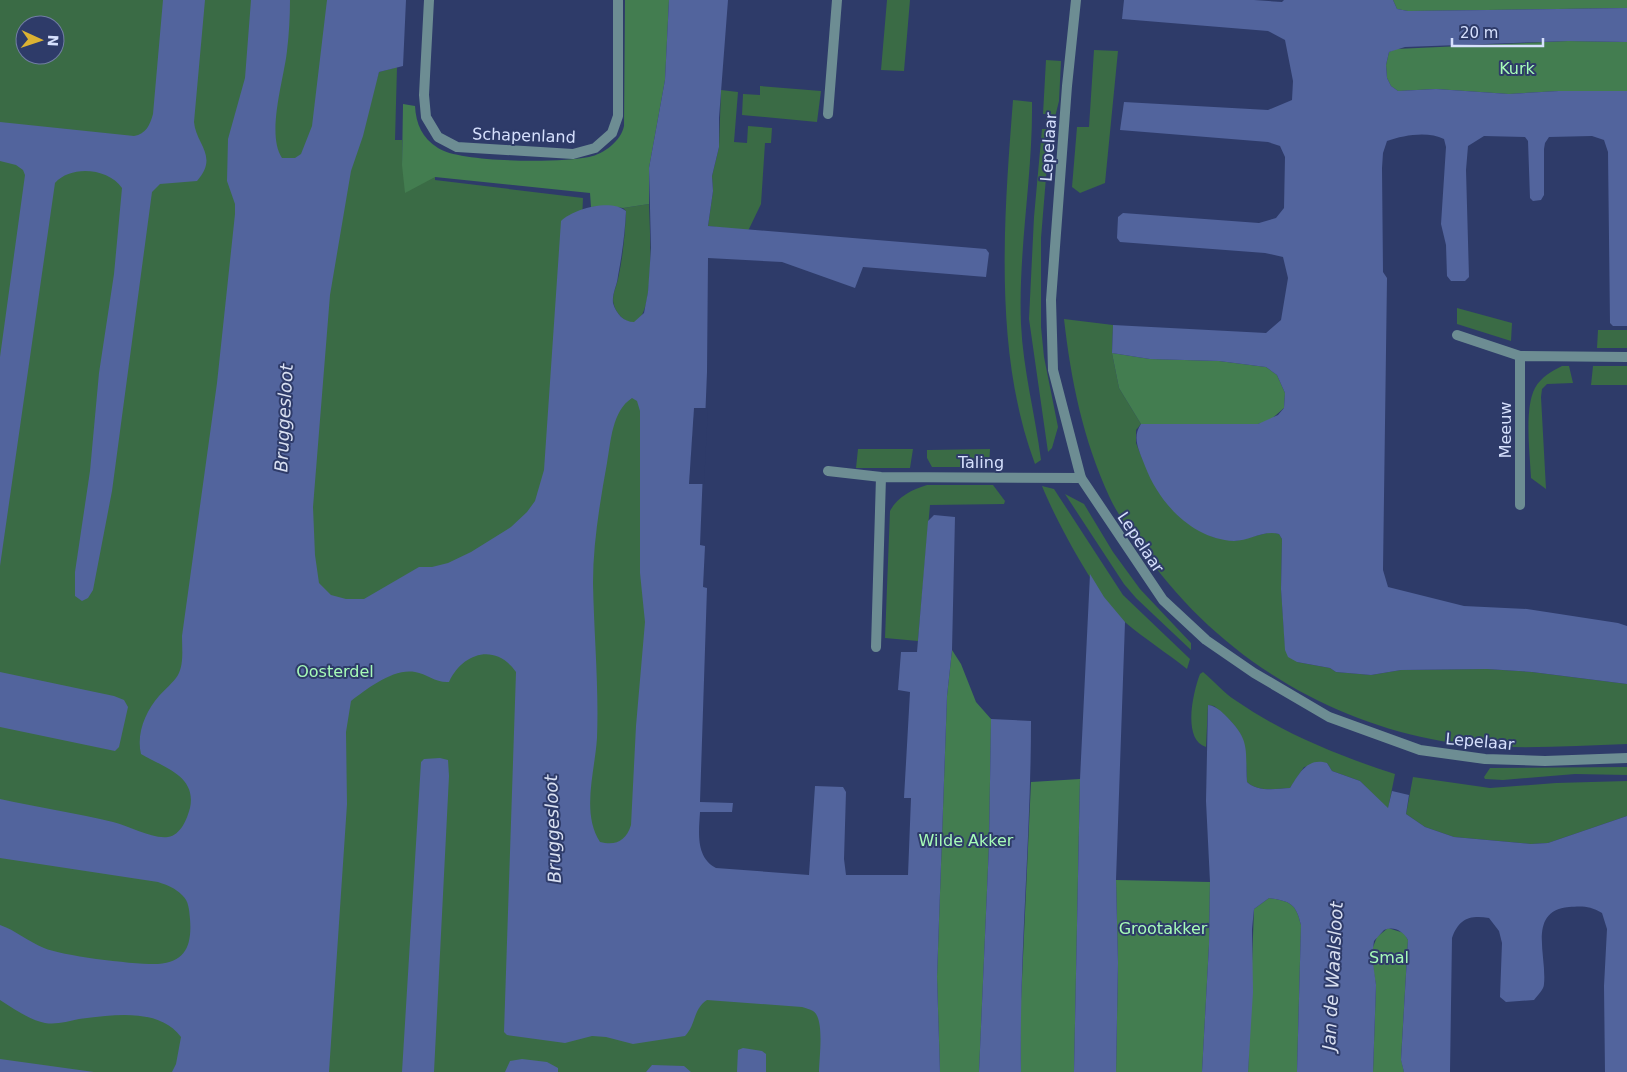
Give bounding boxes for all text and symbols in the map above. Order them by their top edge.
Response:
north arrow [15,15,65,65]
scale bar [1452,15,1543,47]
text: 20 m [1460,24,1498,42]
text: N [45,34,61,47]
park label: Kurk [1499,59,1536,78]
street label: Lepelaar [1037,111,1060,182]
street label: Schapenland [472,124,576,147]
water label: Bruggesloot [270,362,297,473]
street label: Meeuw [1496,402,1515,458]
street label: Taling [957,453,1004,472]
street label: Lepelaar [1113,508,1168,577]
park label: Oosterdel [296,662,374,681]
street label: Lepelaar [1445,729,1516,754]
water label: Bruggesloot [540,773,565,884]
park label: Wilde Akker [919,831,1014,850]
water label: Jan de Waalsloot [1318,900,1347,1054]
park label: Grootakker [1119,919,1208,938]
park label: Smal [1369,948,1409,967]

